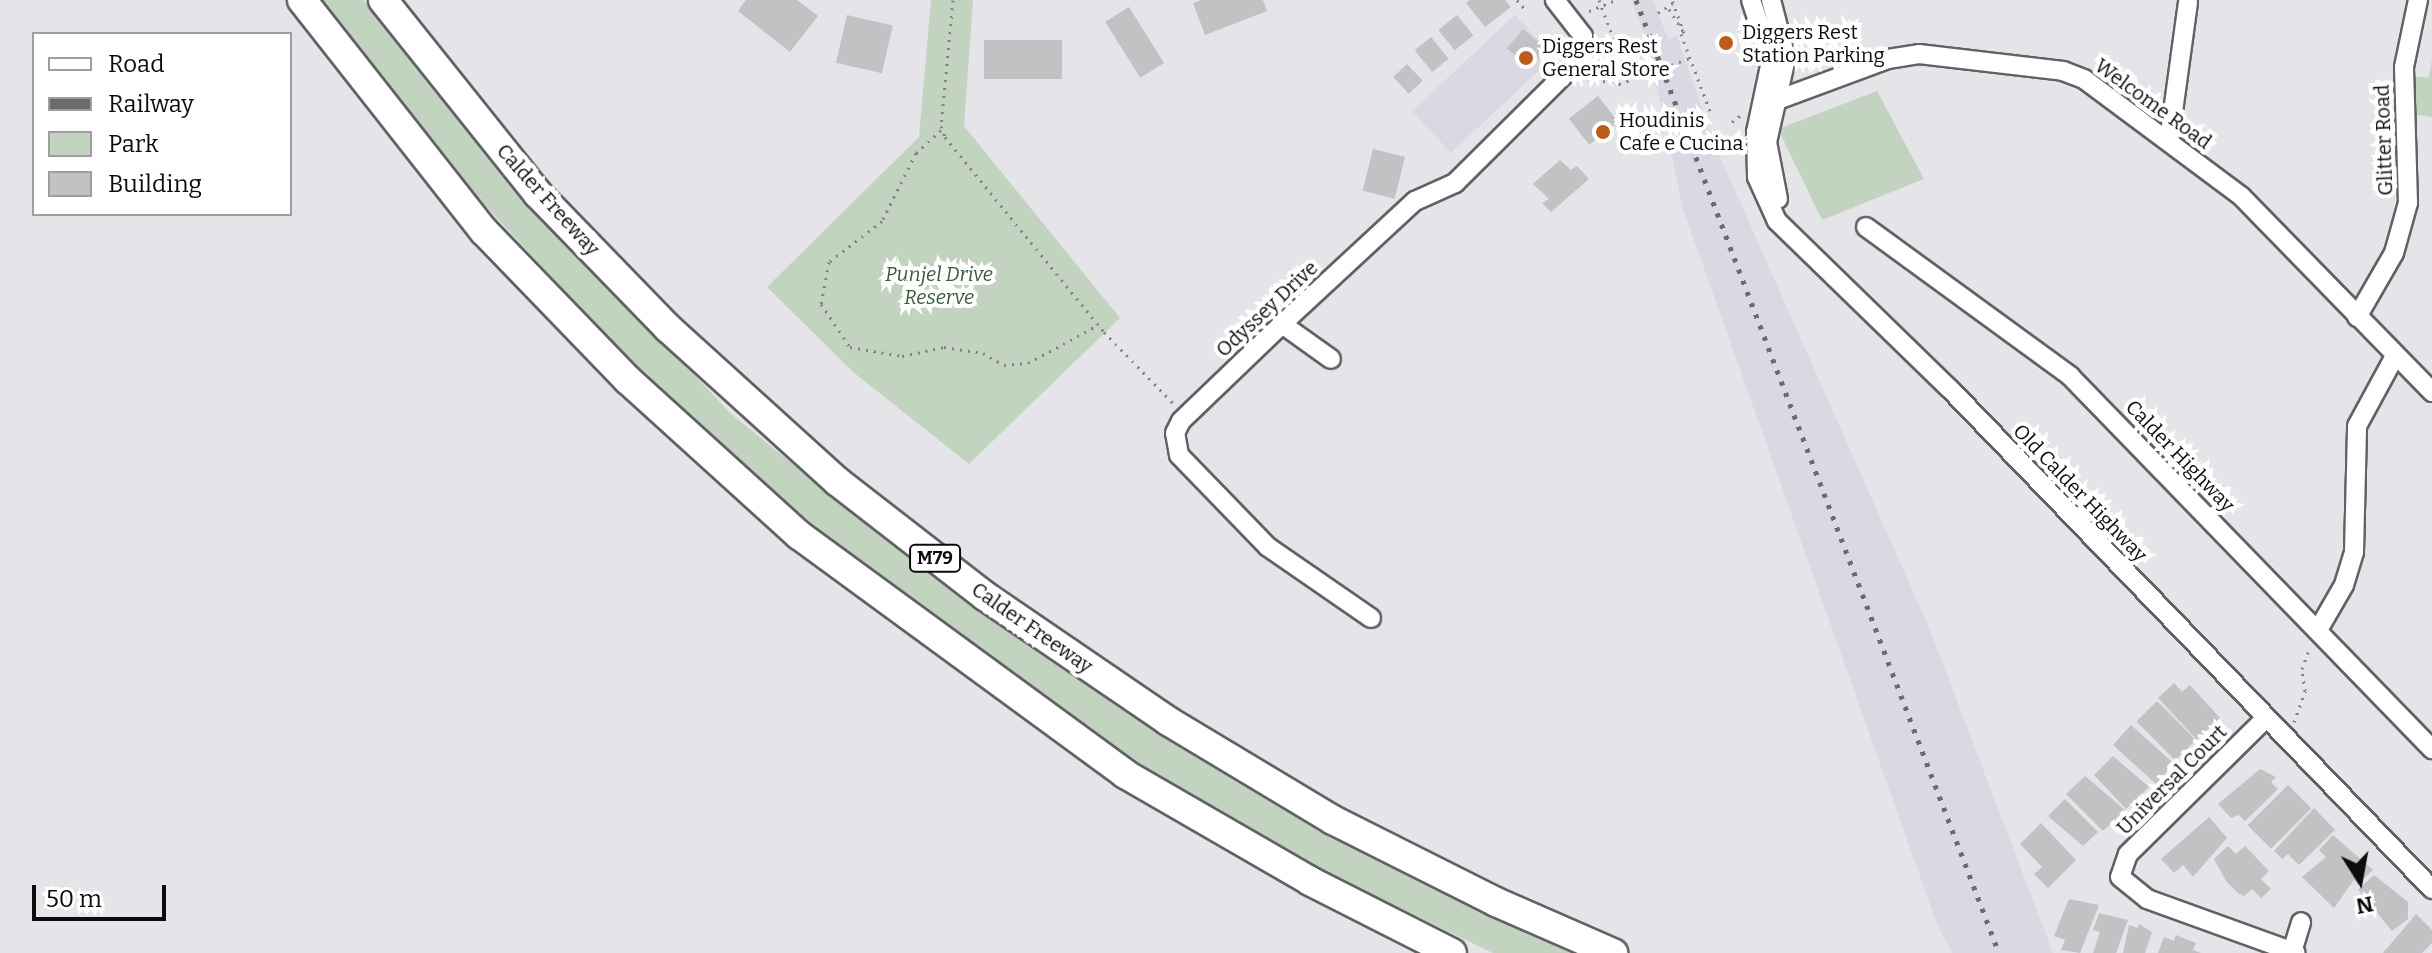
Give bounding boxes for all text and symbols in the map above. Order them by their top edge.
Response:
place label: Diggers Rest Station Parking [1742,20,1885,67]
legend [32,32,292,216]
place label: Diggers Rest General Store [1542,34,1670,81]
marker: Diggers Rest Station Parking [1717,34,1735,52]
marker: Diggers Rest General Store [1517,49,1535,67]
text: Road [108,50,164,78]
street label: Welcome Road [2090,54,2216,154]
street label: Glitter Road [2370,84,2398,196]
text: Railway [108,90,194,118]
place label: Houdinis Cafe e Cucina [1619,108,1743,155]
marker: Houdinis Cafe e Cucina [1594,123,1612,141]
text: Park [108,130,159,158]
street label: Calder Freeway [492,139,604,261]
text: Building [108,170,202,198]
street label: Odyssey Drive [1211,256,1323,362]
park label: Punjel Drive Reserve [885,263,993,310]
street label: Calder Highway [2121,395,2239,517]
street label: Old Calder Highway [2008,419,2152,567]
road number: M79 [909,544,961,572]
street label: Calder Freeway [967,577,1097,679]
street label: Universal Court [2112,720,2232,840]
north arrow [2320,841,2400,921]
scale bar [36,869,170,919]
text: 50 m [46,885,102,913]
text: N [2354,890,2376,920]

